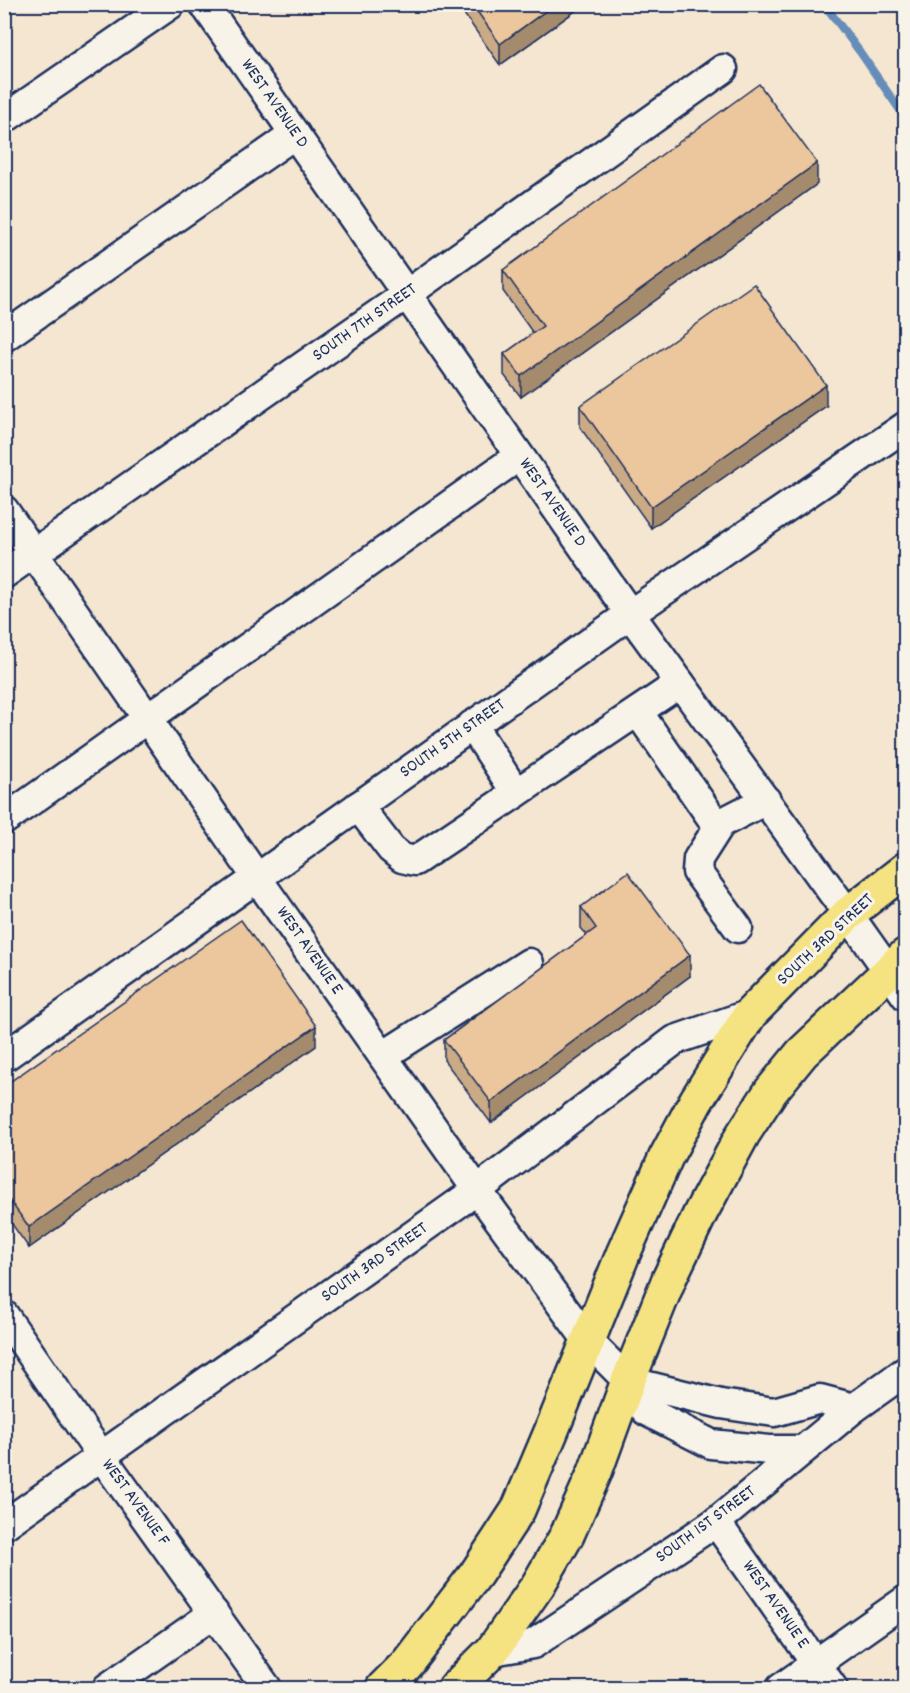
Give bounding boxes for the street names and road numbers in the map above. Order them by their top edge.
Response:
street label: WEST AVENUE D [234,54,314,154]
street label: SOUTH 7TH STREET [308,278,422,368]
street label: WEST AVENUE D [512,453,592,553]
street label: SOUTH 5TH STREET [395,693,511,785]
street label: SOUTH 3RD STREET [772,888,880,992]
street label: WEST AVENUE E [269,902,349,1000]
street label: SOUTH 3RD STREET [317,1217,433,1309]
street label: WEST AVENUE F [95,1454,175,1552]
street label: SOUTH 1ST STREET [651,1480,761,1570]
street label: WEST AVENUE E [735,1556,815,1654]

